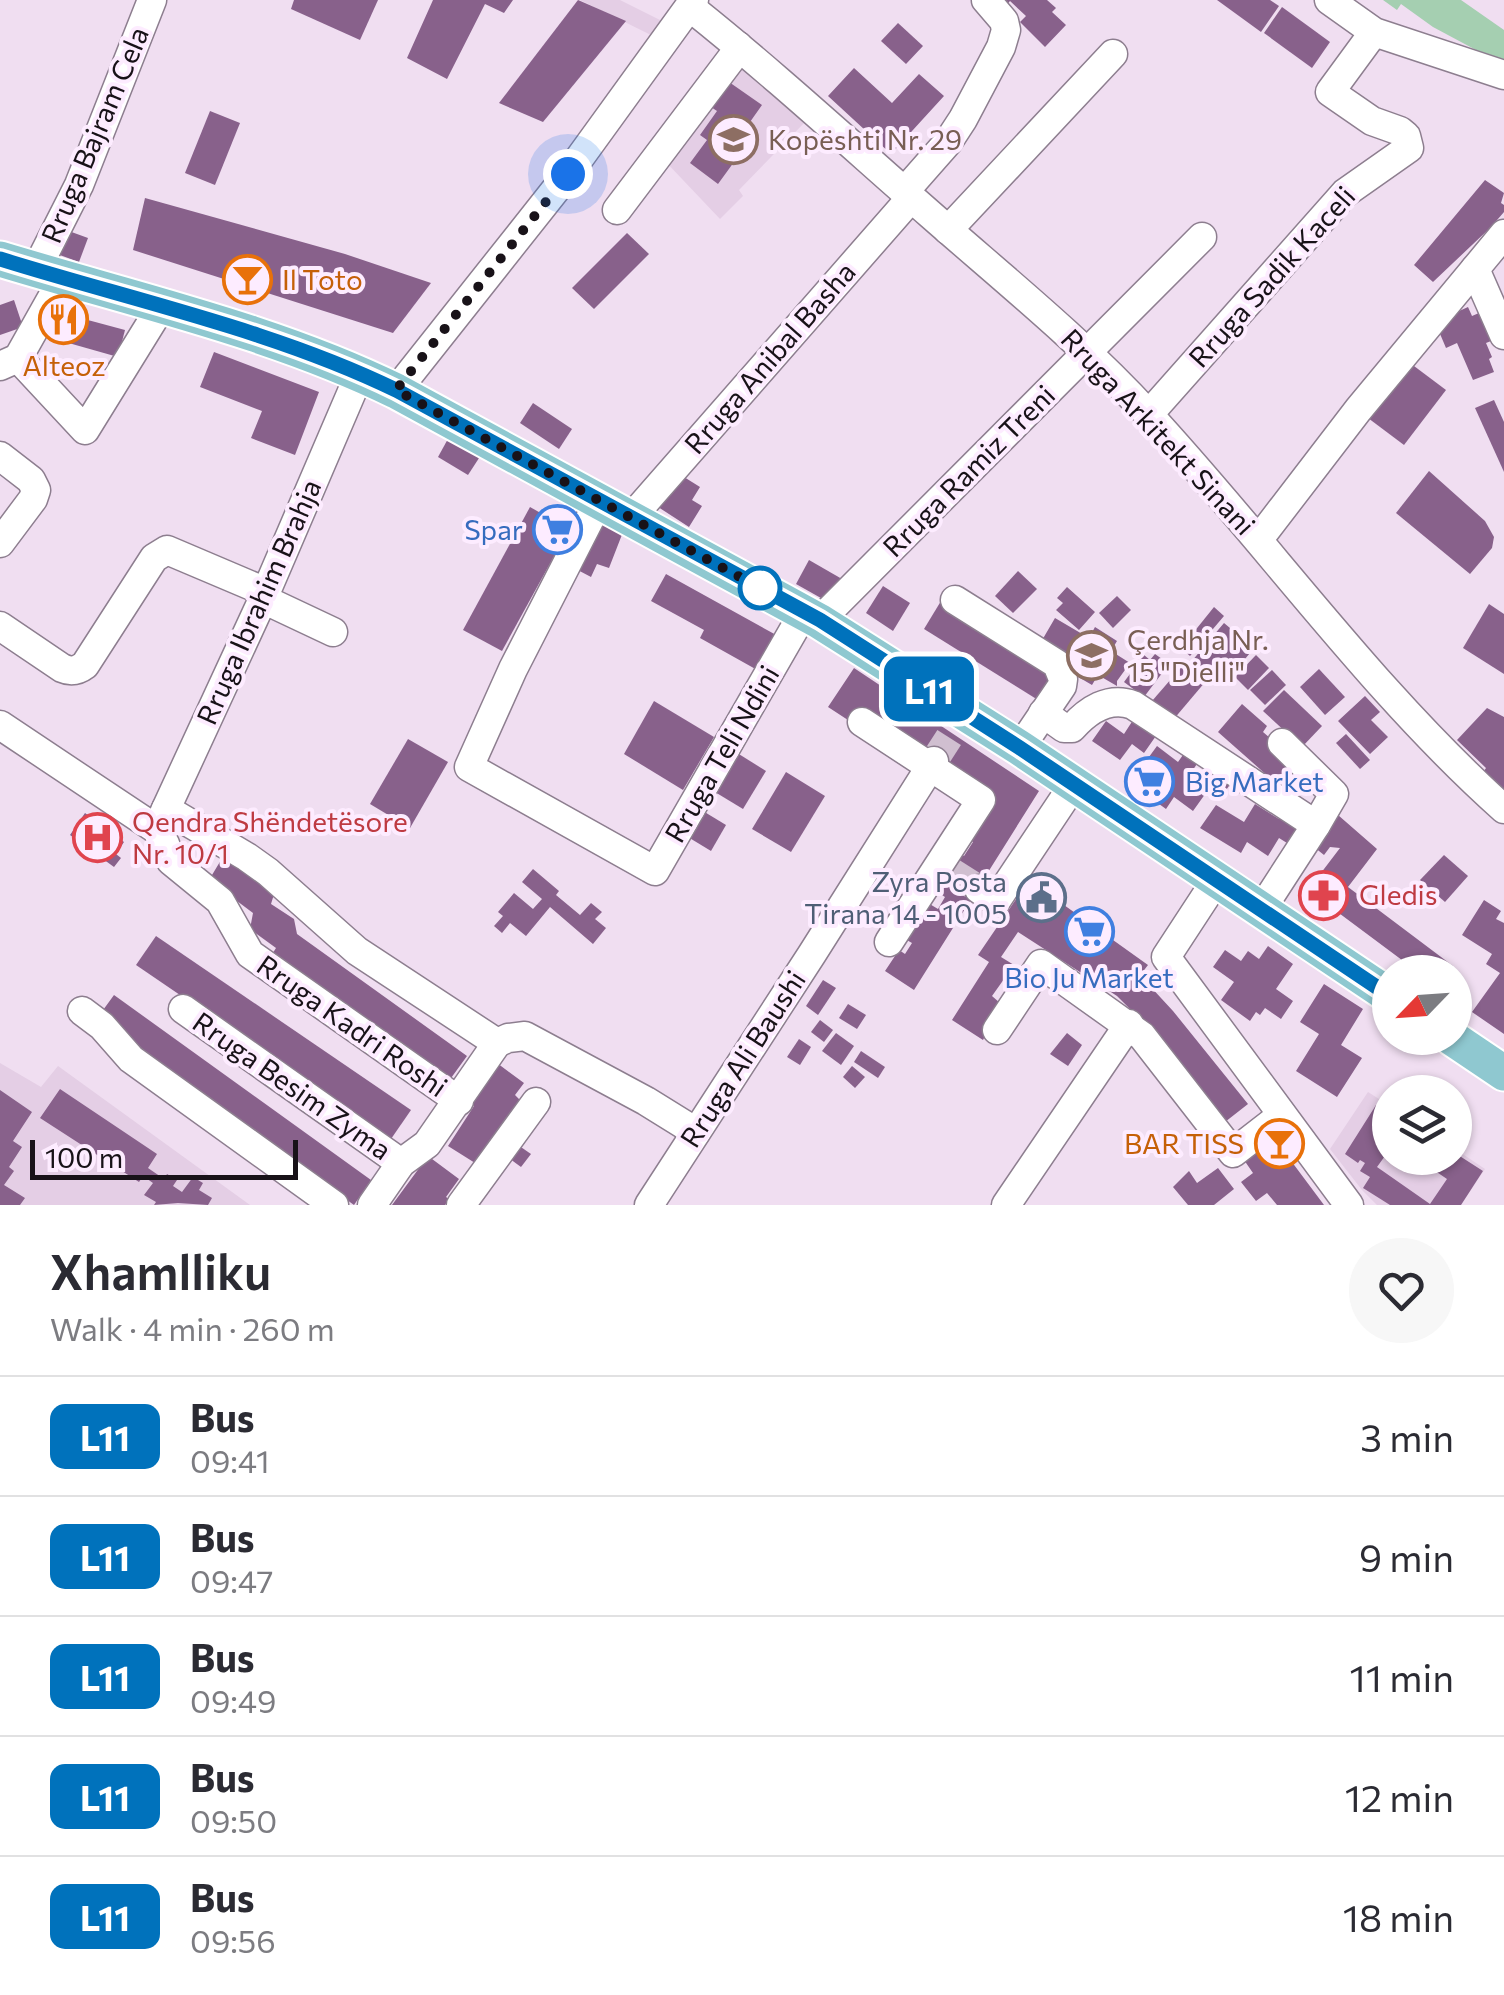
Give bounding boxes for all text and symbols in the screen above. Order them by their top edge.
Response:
street label: Rruga Bajram Cela [33,21,155,248]
school or university icon: Kopështi Nr. 29 [707,114,759,166]
place label: Kopështi Nr. 29 [768,122,962,156]
your location [543,149,593,199]
street label: Rruga Sadik Kaceli [1181,179,1361,374]
bar icon: Il Toto [221,254,273,306]
street label: Rruga Anibal Basha [677,255,862,460]
place label: Il Toto [282,262,363,296]
restaurant icon: Alteoz [38,293,90,345]
street label: Rruga Arkitekt Sinani [1055,321,1263,541]
place label: Alteoz [22,348,106,382]
street label: Rruga Ramiz Treni [875,377,1061,563]
street label: Rruga Ibrahim Brahja [189,474,328,730]
supermarket icon: Spar [532,504,584,556]
place label: Spar [464,512,523,546]
unlabelled marker [739,567,781,609]
place label: Çerdhja Nr. 15 "Dielli" [1127,622,1269,688]
school or university icon: Çerdhja Nr. 15 "Dielli" [1066,630,1118,682]
line badge: L11 [872,656,986,722]
street label: Rruga Teli Ndini [657,659,785,848]
text: L11 [904,668,954,711]
supermarket icon: Big Market [1124,756,1176,808]
place label: Big Market [1185,764,1324,798]
place label: Qendra Shëndetësore Nr. 10/1 [132,804,408,870]
hospital icon: Qendra Shëndetësore Nr. 10/1 [71,812,123,864]
place label: Zyra Posta Tirana 14 - 1005 [804,864,1007,930]
pharmacy icon: Gledis [1298,869,1350,921]
public building icon: Zyra Posta Tirana 14 - 1005 [1016,872,1068,924]
place label: Gledis [1359,877,1438,911]
supermarket icon: Bio Ju Market [1063,905,1115,957]
street label: Rruga Kadri Roshi [251,947,454,1103]
north arrow [1372,955,1472,1055]
map controls [1372,955,1472,1175]
place label: Bio Ju Market [1004,960,1174,994]
street label: Rruga Ali Baushi [672,964,812,1153]
street label: Rruga Besim Zyma [187,1004,398,1166]
button: layers [1372,1075,1472,1175]
bar icon: BAR TISS [1253,1118,1305,1170]
place label: BAR TISS [1124,1126,1244,1160]
scale bar [30,1135,298,1180]
text: 100 m [45,1140,123,1174]
button: heart [1349,1238,1454,1343]
text: Xhamlliku [50,1241,271,1300]
text: Walk · 4 min · 260 m [50,1308,335,1348]
text: Bus [190,1393,255,1440]
text: 3 min [1360,1413,1454,1460]
text: L11 [80,1415,130,1458]
text: 09:41 [190,1440,270,1480]
text: Bus [190,1513,255,1560]
text: 9 min [1359,1533,1454,1580]
text: L11 [80,1535,130,1578]
text: 09:47 [190,1560,273,1600]
text: Bus [190,1633,255,1680]
text: 11 min [1350,1653,1454,1700]
text: L11 [80,1655,130,1698]
text: 09:49 [190,1680,276,1720]
text: Bus [190,1753,255,1800]
text: 12 min [1345,1773,1454,1820]
text: L11 [80,1775,130,1818]
text: 09:50 [190,1800,277,1840]
text: Bus [190,1873,255,1920]
text: 18 min [1343,1893,1454,1940]
text: L11 [80,1895,130,1938]
text: 09:56 [190,1920,276,1960]

